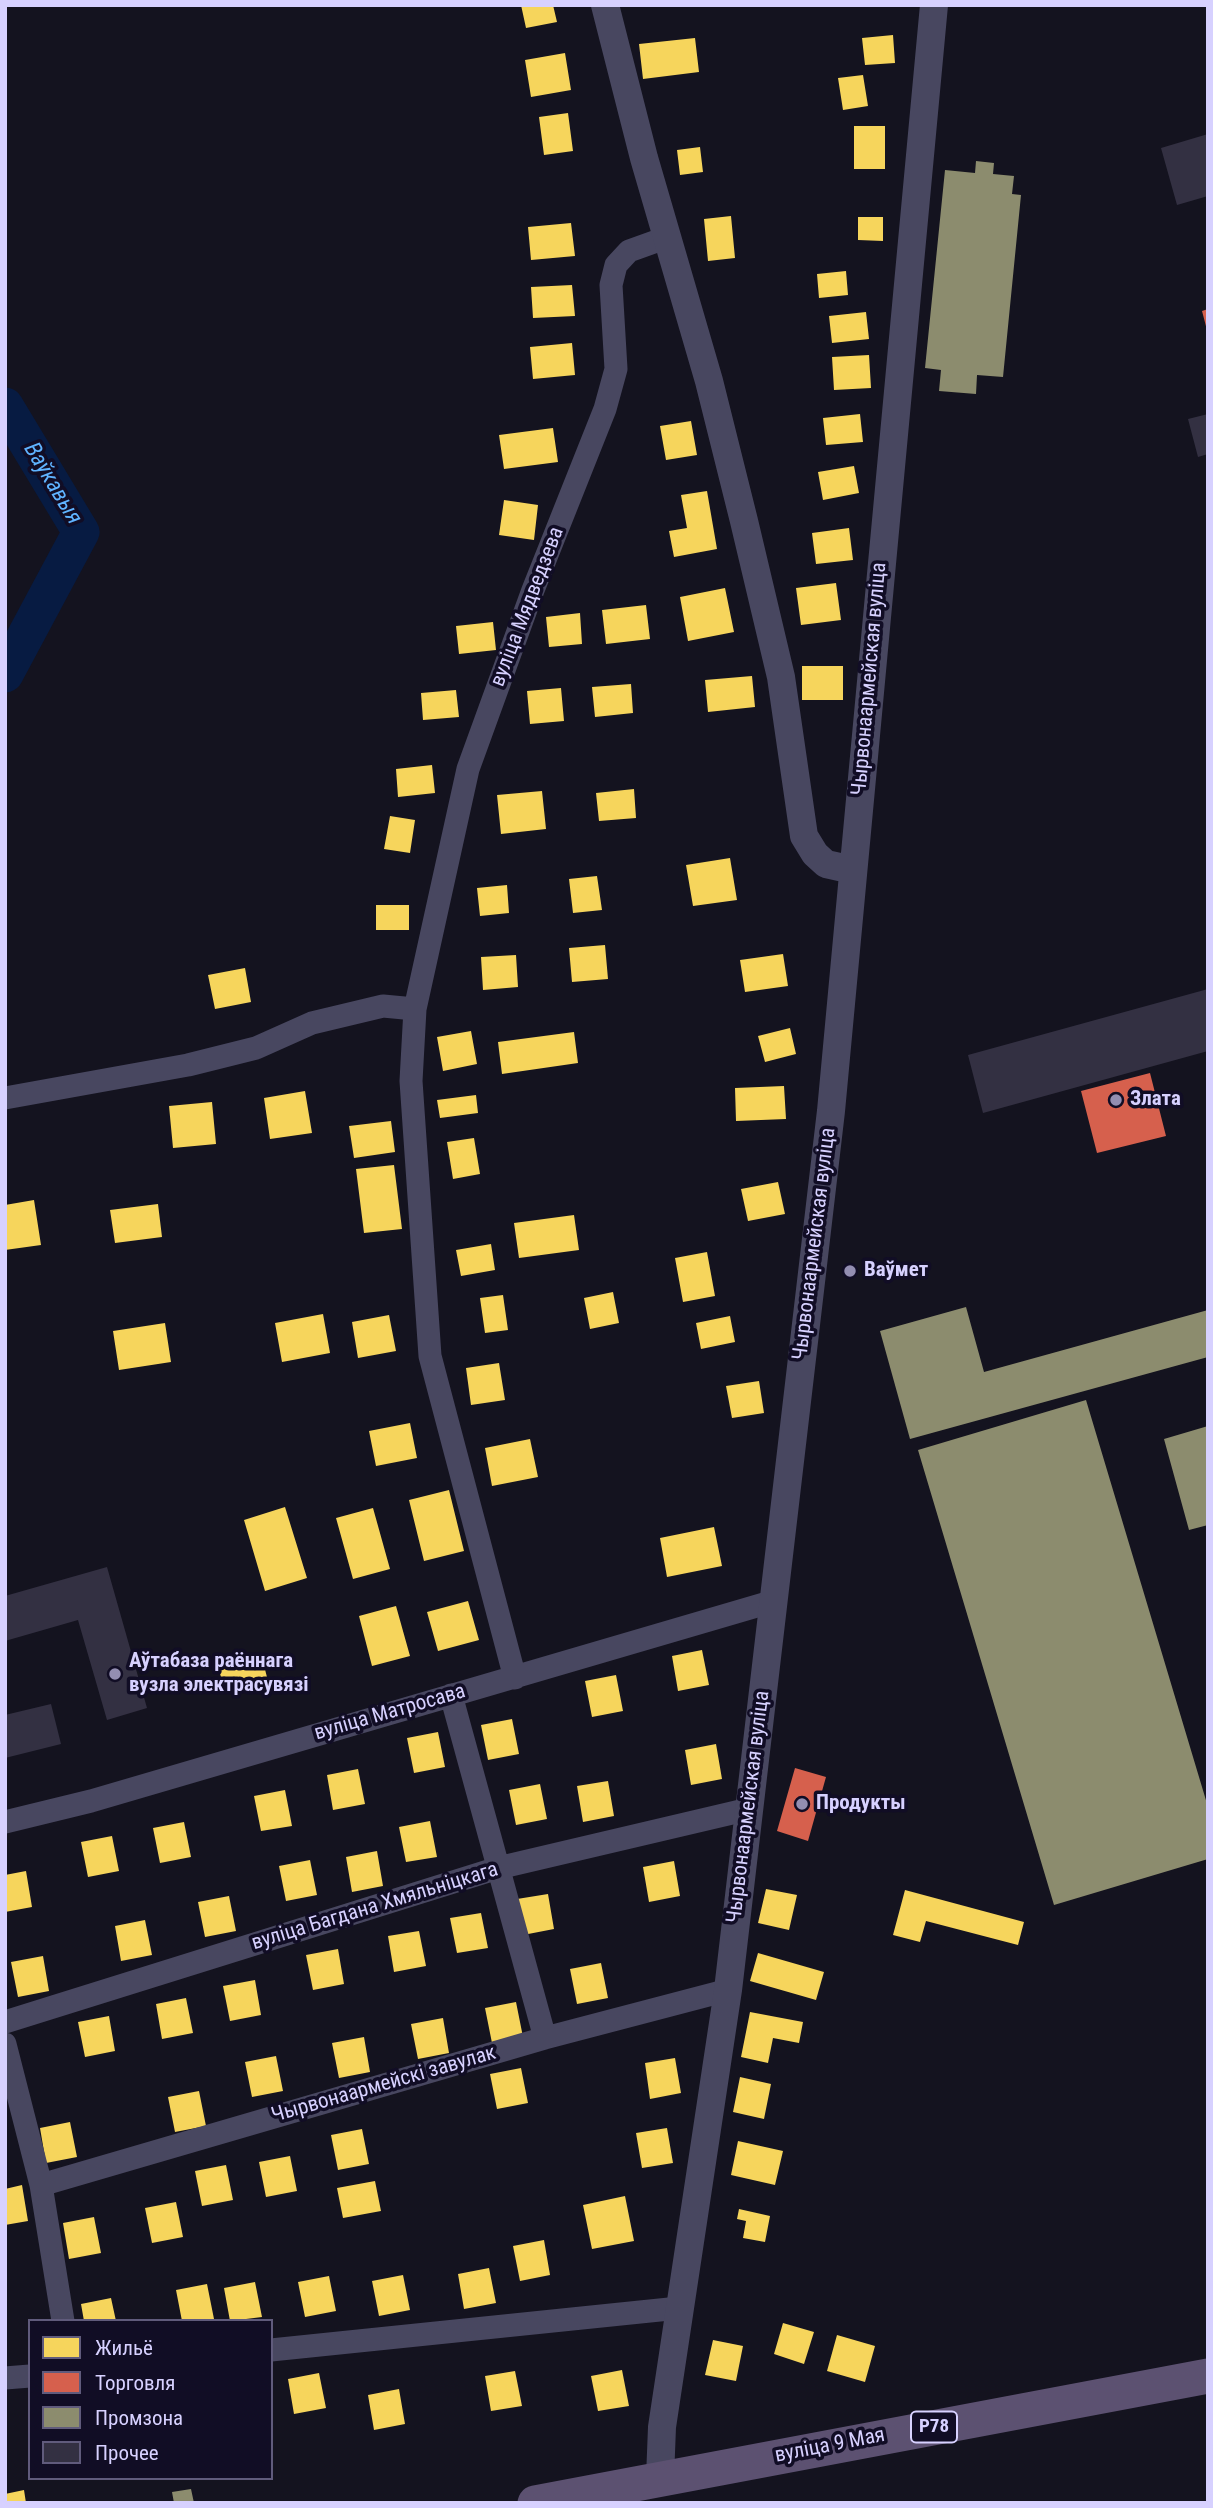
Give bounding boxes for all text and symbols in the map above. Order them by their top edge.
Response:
water label: Ваўкавыя [17,438,87,530]
street label: вуліца Мядведзева [486,524,570,690]
street label: Чырвонаармейская вуліца [847,561,893,797]
place label: Злата [1130,1087,1181,1113]
marker: Злата [1108,1092,1124,1108]
street label: Чырвонаармейская вуліца [788,1126,842,1362]
place label: Ваўмет [864,1258,928,1284]
marker: Ваўмет [842,1263,858,1279]
place label: Аўтабаза раённага вузла электрасувязі [129,1649,308,1699]
marker: Аўтабаза раённага вузла электрасувязі [107,1666,123,1682]
street label: вуліца Матросава [311,1679,469,1747]
street label: Чырвонаармейская вуліца [722,1689,776,1925]
place label: Продукты [816,1791,906,1817]
marker: Продукты [794,1796,810,1812]
street label: вуліца Багдана Хмяльніцкага [249,1857,501,1957]
street label: Чырвонаармейскі завулак [269,2041,499,2129]
legend [28,2319,273,2480]
text: Жильё [95,2336,153,2360]
text: Торговля [95,2371,175,2395]
text: Промзона [95,2406,183,2430]
road number: Р78 [911,2412,957,2442]
street label: вуліца 9 Мая [773,2423,887,2469]
text: Прочее [95,2441,159,2465]

